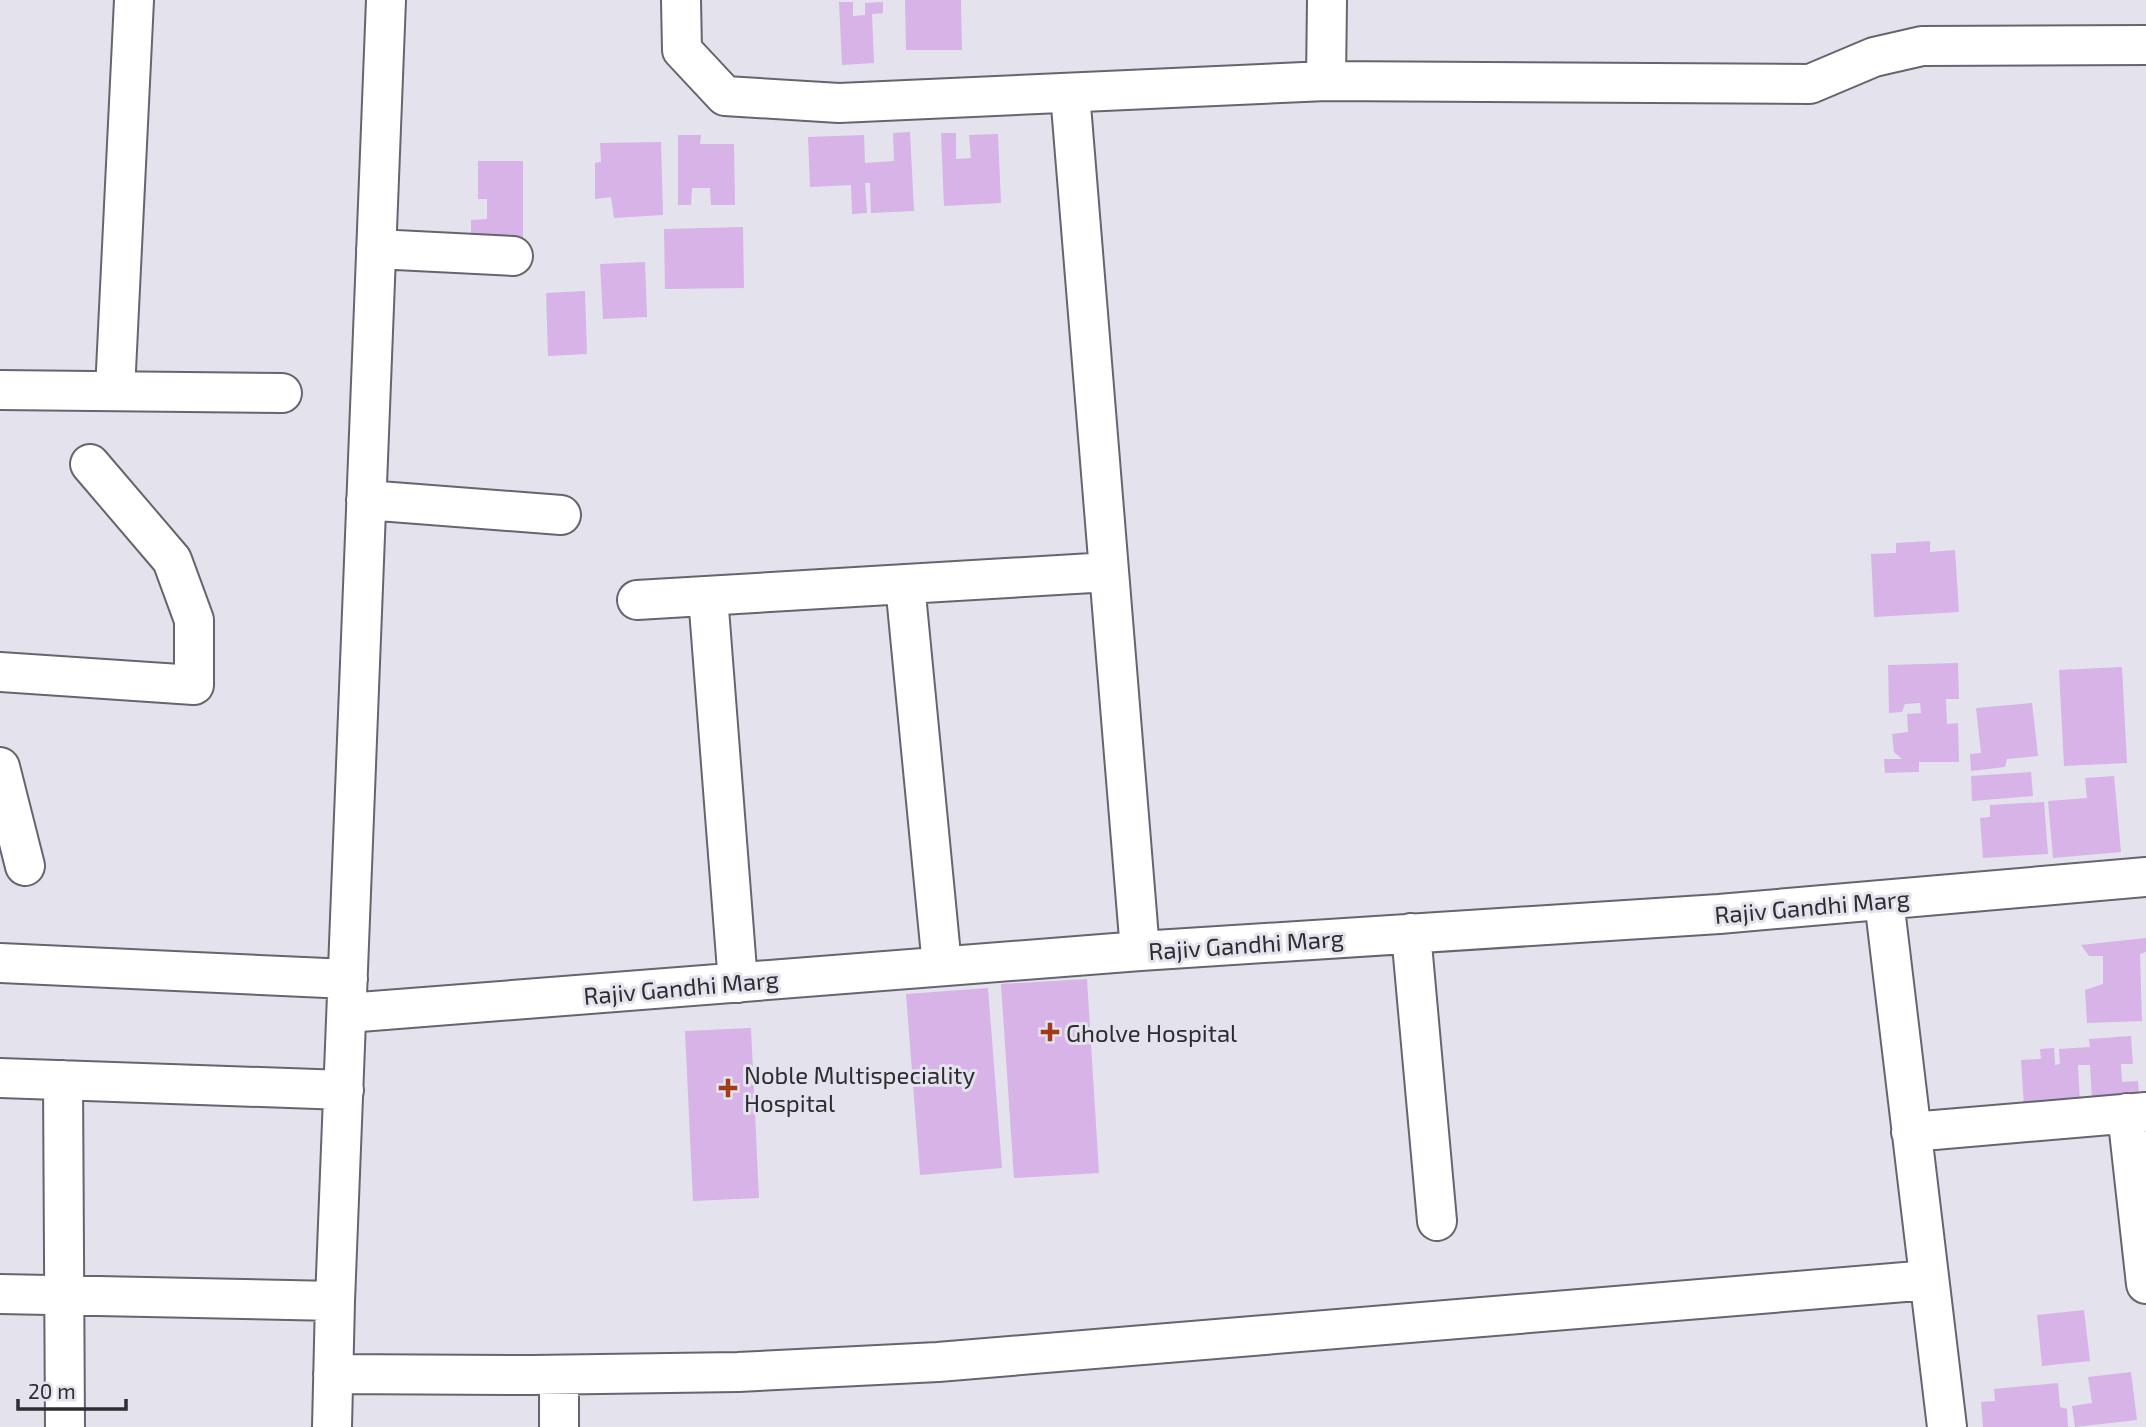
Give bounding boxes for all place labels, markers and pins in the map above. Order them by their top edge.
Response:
place label: Gholve Hospital [1066,1018,1237,1047]
marker: Gholve Hospital [1040,1022,1060,1042]
place label: Noble Multispeciality Hospital [744,1060,975,1117]
marker: Noble Multispeciality Hospital [718,1078,738,1098]

